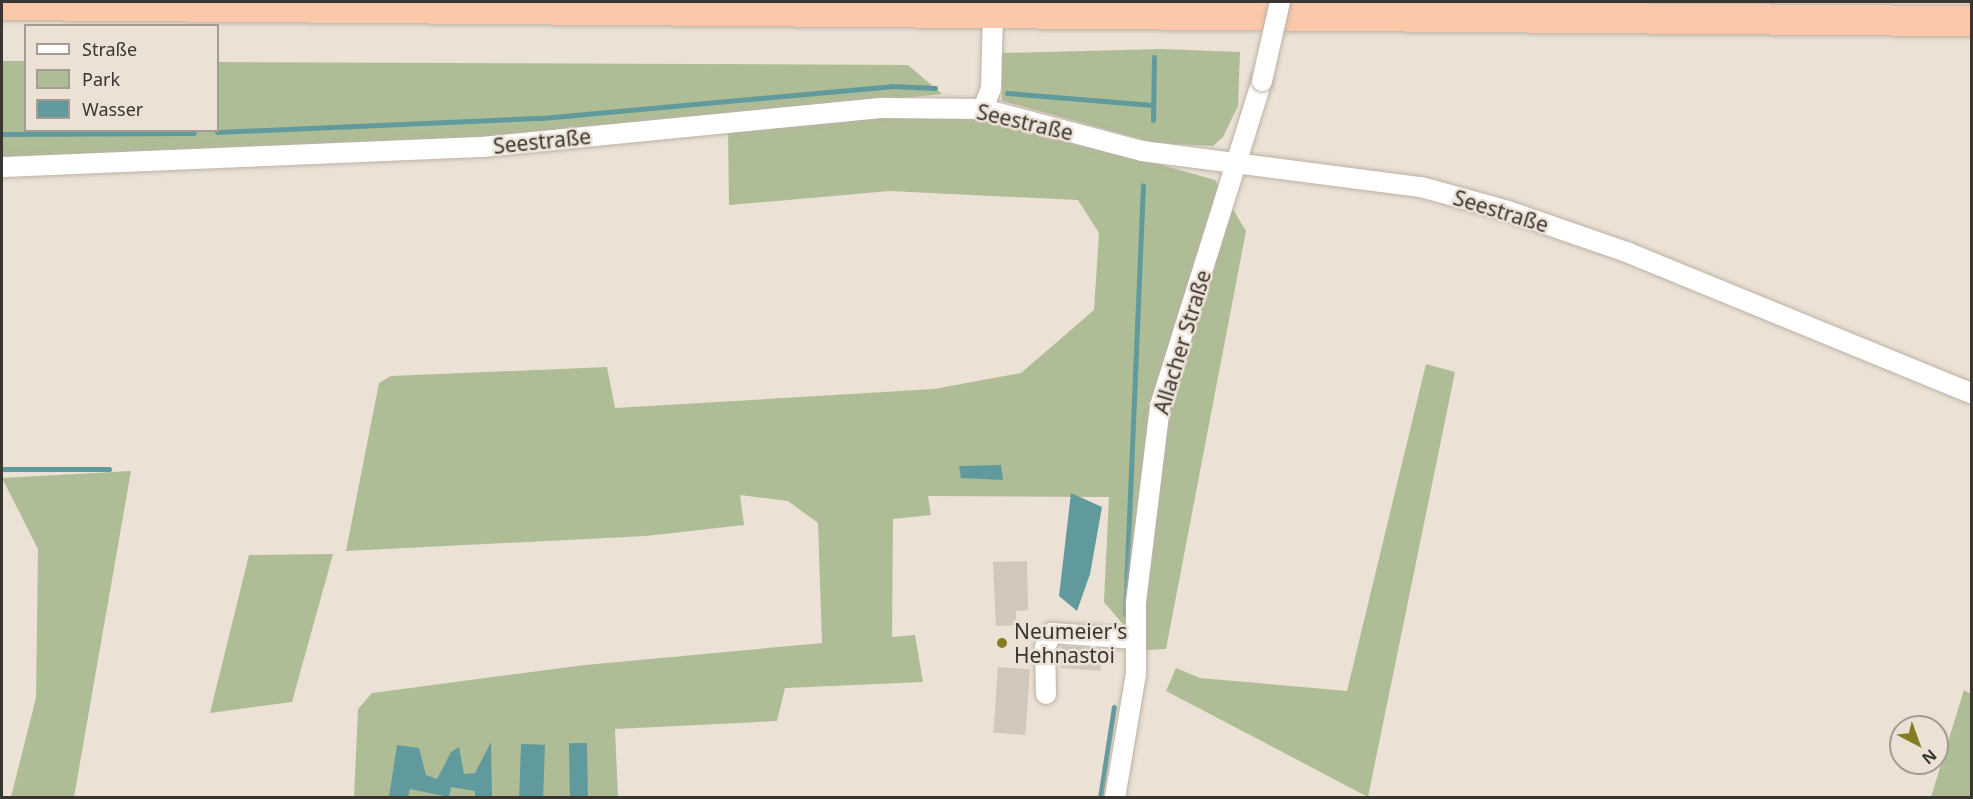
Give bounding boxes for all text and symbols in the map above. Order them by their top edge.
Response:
legend [24,24,219,132]
text: Straße [82,37,137,61]
text: Park [82,67,120,91]
text: Wasser [82,97,143,121]
street label: Seestraße [974,99,1076,145]
street label: Seestraße [492,123,592,159]
street label: Seestraße [1450,185,1552,237]
street label: Allacher Straße [1148,267,1216,417]
place label: Neumeier's Hehnastoi [1014,618,1127,668]
marker: Neumeier's Hehnastoi [995,636,1009,650]
north arrow [1889,715,1949,775]
text: N [1917,744,1942,770]

